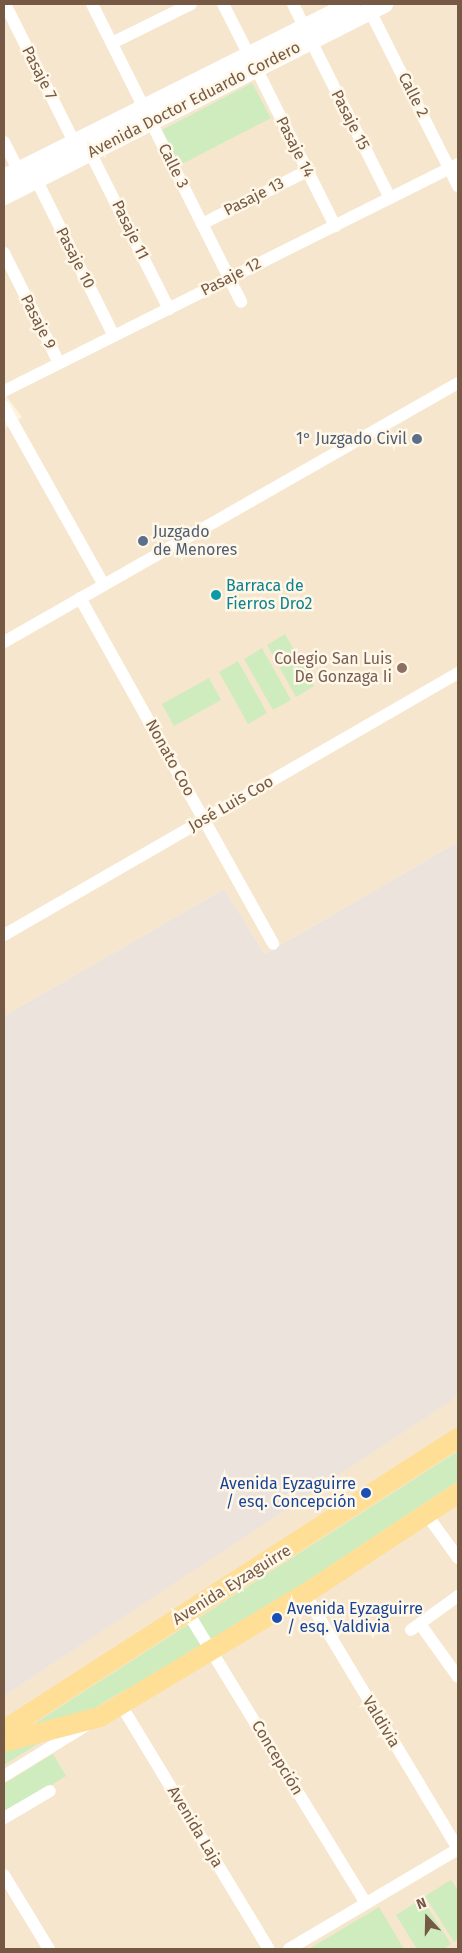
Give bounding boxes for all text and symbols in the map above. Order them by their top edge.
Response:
street label: Avenida Doctor Eduardo Cordero [84,38,304,162]
street label: Pasaje 7 [17,43,61,103]
street label: Calle 2 [394,69,432,121]
street label: Pasaje 15 [327,87,373,153]
street label: Pasaje 14 [272,113,318,181]
street label: Calle 3 [154,140,192,192]
street label: Pasaje 13 [221,174,287,220]
street label: Pasaje 11 [107,197,153,263]
street label: Pasaje 10 [51,224,99,292]
street label: Pasaje 12 [198,254,264,300]
street label: Pasaje 9 [16,292,60,352]
place label: 1° Juzgado Civil [296,429,407,449]
marker: 1° Juzgado Civil [411,433,423,445]
place label: Juzgado de Menores [153,522,237,560]
marker: Juzgado de Menores [137,535,149,547]
place label: Barraca de Fierros Dro2 [226,576,312,614]
marker: Barraca de Fierros Dro2 [210,589,222,601]
place label: Colegio San Luis De Gonzaga Ii [274,649,392,687]
marker: Colegio San Luis De Gonzaga Ii [396,662,408,674]
street label: Nonato Coo [141,716,199,800]
street label: José Luis Coo [185,772,277,836]
place label: Avenida Eyzaguirre / esq. Concepción [220,1474,356,1512]
marker: Avenida Eyzaguirre / esq. Concepción [360,1487,372,1499]
street label: Avenida Eyzaguirre [169,1541,295,1629]
place label: Avenida Eyzaguirre / esq. Valdivia [287,1599,423,1637]
marker: Avenida Eyzaguirre / esq. Valdivia [271,1612,283,1624]
street label: Valdivia [358,1693,404,1751]
street label: Concepción [247,1717,307,1799]
street label: Avenida Laja [163,1783,227,1871]
north arrow [402,1893,452,1943]
text: N [414,1894,429,1913]

